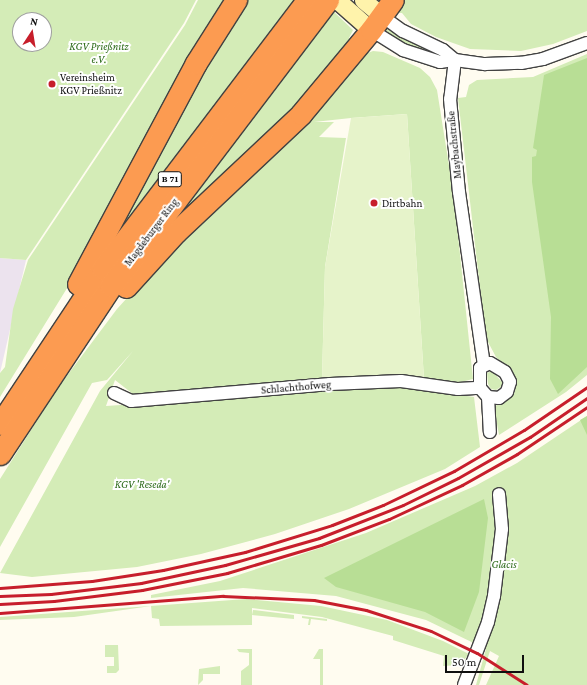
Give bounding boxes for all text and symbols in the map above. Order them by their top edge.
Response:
north arrow [12,12,52,52]
text: N [29,15,39,28]
park label: KGV Prießnitz e.V. [69,40,129,66]
place label: Vereinsheim KGV Prießnitz [60,71,122,97]
marker: Vereinsheim KGV Prießnitz [47,79,57,89]
street label: Maybachstraße [444,110,464,180]
road number: B 71 [157,171,183,187]
street label: Magdeburger Ring [121,195,181,269]
place label: Dirtbahn [382,196,422,210]
marker: Dirtbahn [369,198,379,208]
street label: Schlachthofweg [260,377,332,397]
park label: KGV 'Reseda' [115,477,169,491]
park label: Glacis [491,557,517,571]
scale bar [447,647,526,673]
text: 50 m [452,655,476,669]

